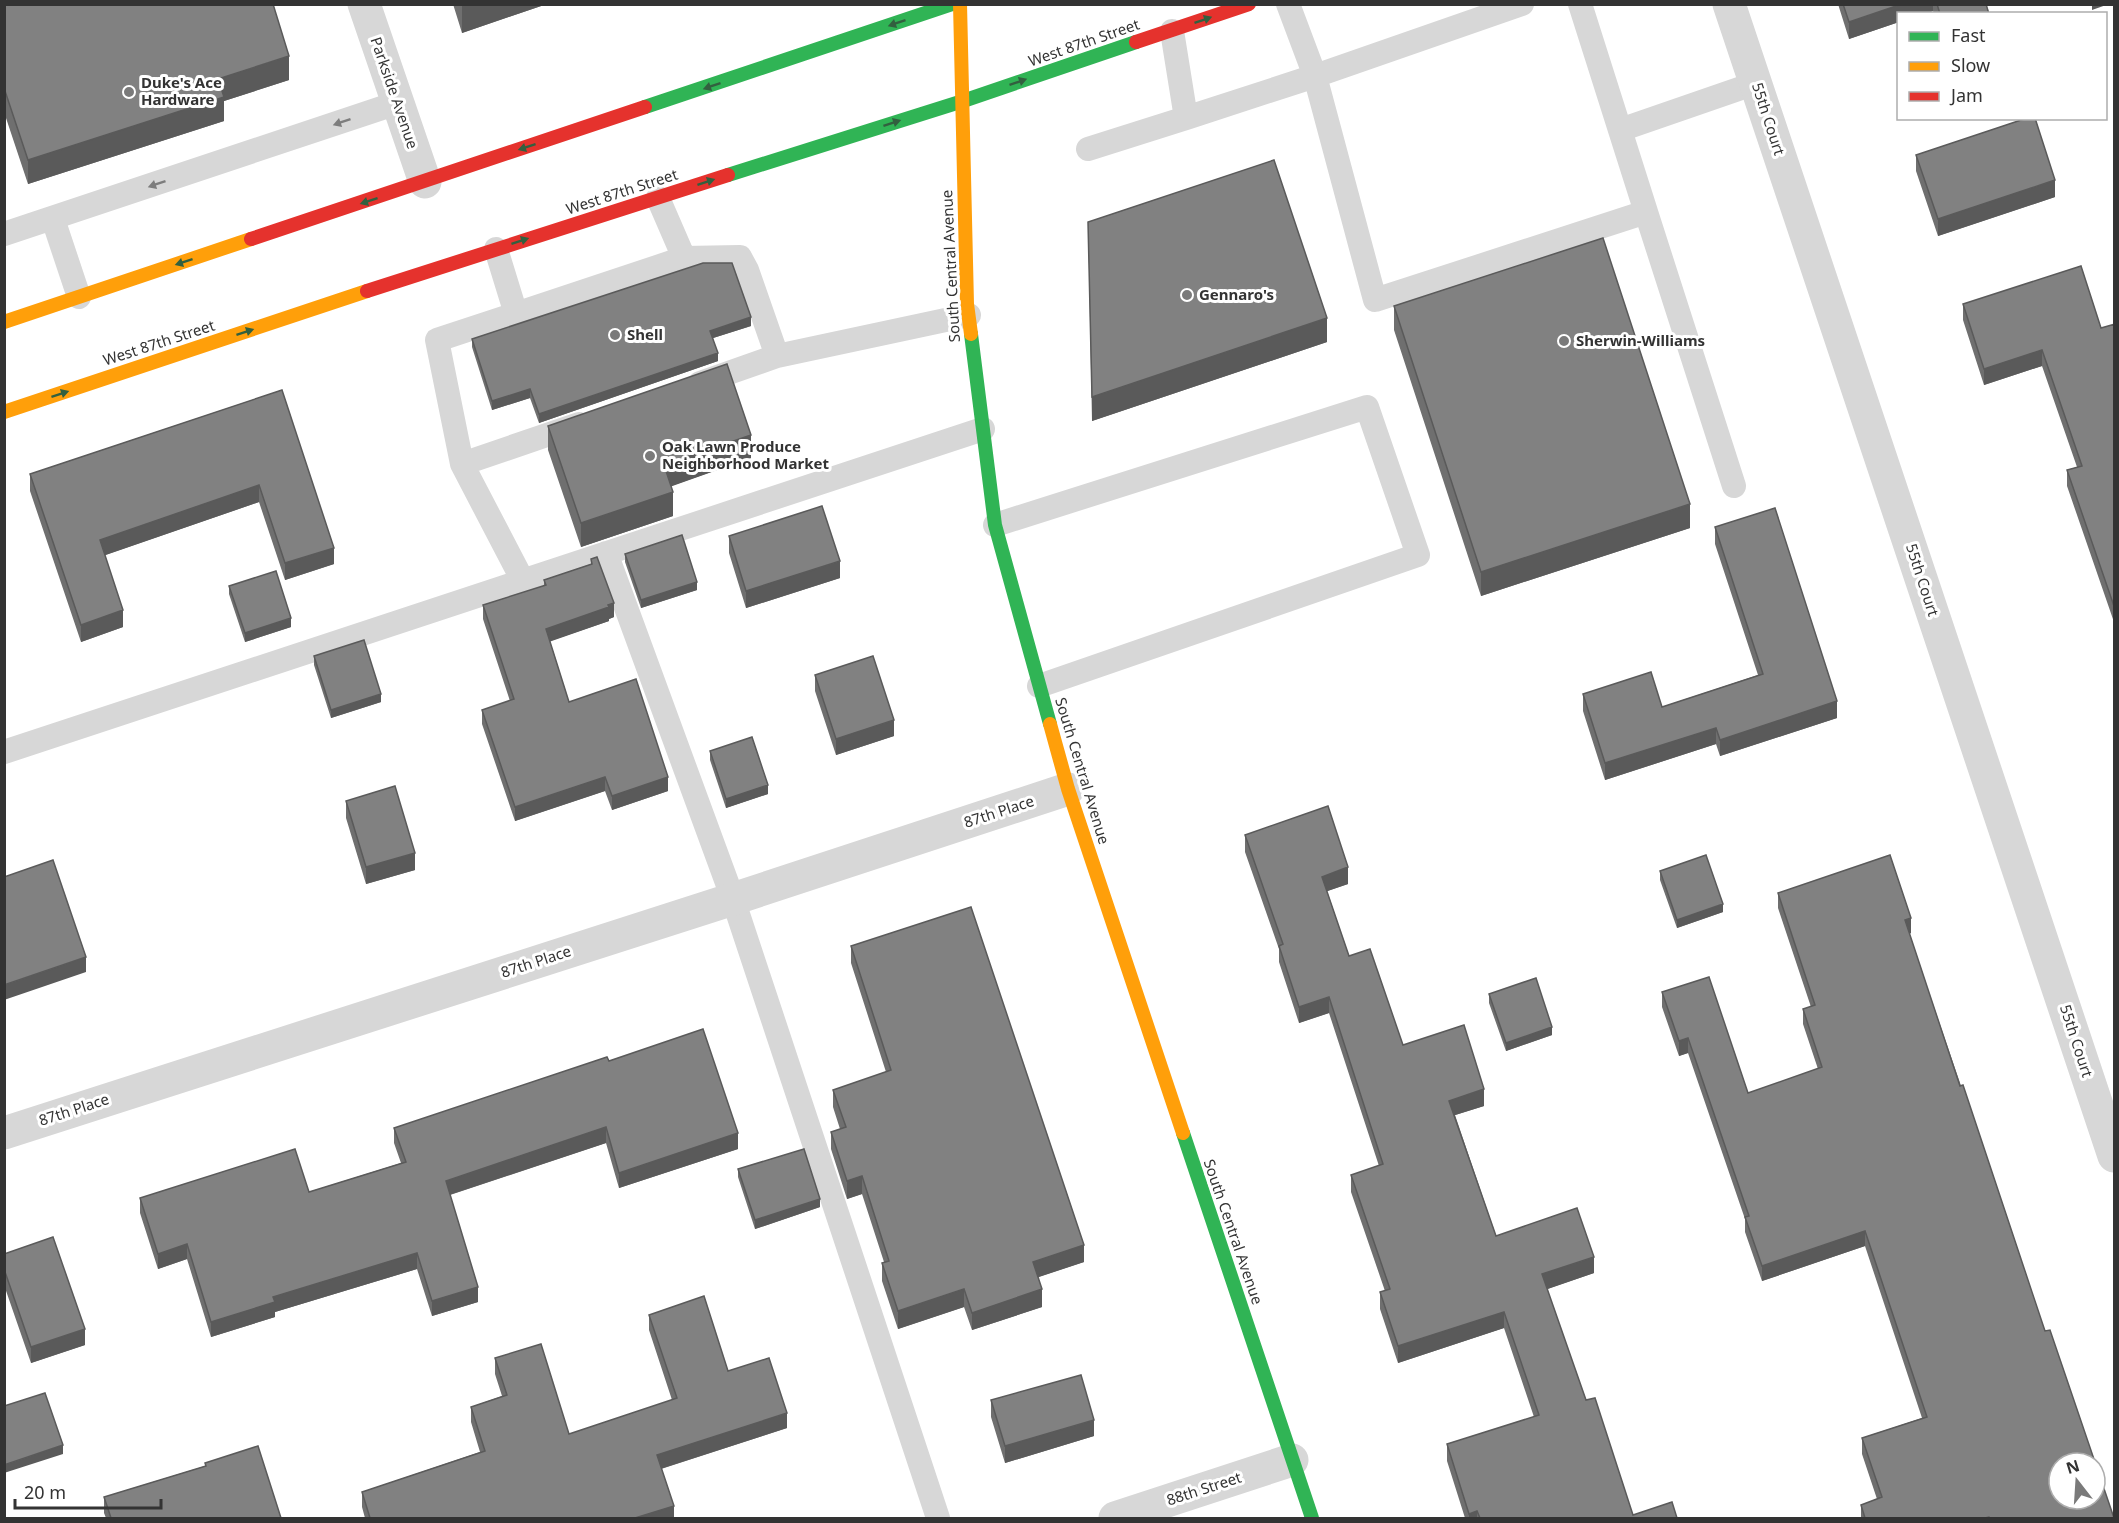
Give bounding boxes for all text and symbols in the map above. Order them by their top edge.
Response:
legend [1897,12,2107,120]
street label: West 87th Street [1025,13,1142,70]
one-way arrow [1194,15,1212,24]
one-way arrow [888,19,906,29]
text: Fast [1951,23,1986,47]
street label: Parkside Avenue [366,34,423,151]
text: Slow [1951,53,1990,77]
place label: Duke's Ace Hardware [141,72,222,109]
one-way arrow [1009,77,1027,87]
street label: 55th Court [1748,80,1790,158]
one-way arrow [703,82,721,91]
text: Jam [1949,83,1983,107]
marker: Duke's Ace Hardware [122,85,136,99]
one-way arrow [333,118,351,127]
one-way arrow [883,118,901,128]
one-way arrow [518,143,536,153]
street label: West 87th Street [563,163,681,219]
one-way arrow [697,177,715,187]
one-way arrow [148,180,166,190]
street label: South Central Avenue [936,189,964,343]
one-way arrow [360,196,378,206]
one-way arrow [511,236,529,245]
one-way arrow [175,258,193,268]
place label: Gennaro's [1199,284,1274,304]
marker: Gennaro's [1180,288,1194,302]
street label: West 87th Street [100,314,218,370]
place label: Shell [627,324,663,344]
one-way arrow [236,327,254,336]
marker: Shell [608,328,622,342]
place label: Sherwin-Williams [1576,330,1705,350]
marker: Sherwin-Williams [1557,334,1571,348]
one-way arrow [51,388,69,398]
place label: Oak Lawn Produce Neighborhood Market [662,436,829,473]
marker: Oak Lawn Produce Neighborhood Market [643,449,657,463]
street label: 55th Court [1902,541,1944,619]
street label: South Central Avenue [1051,695,1115,847]
street label: 87th Place [961,790,1036,832]
street label: 87th Place [498,940,573,982]
street label: 55th Court [2056,1002,2098,1080]
street label: 87th Place [36,1088,111,1130]
street label: South Central Avenue [1200,1156,1268,1307]
north arrow [2047,1451,2107,1511]
text: N [2063,1454,2082,1479]
street label: 88th Street [1164,1466,1244,1510]
scale bar [15,1472,160,1510]
text: 20 m [24,1480,66,1504]

